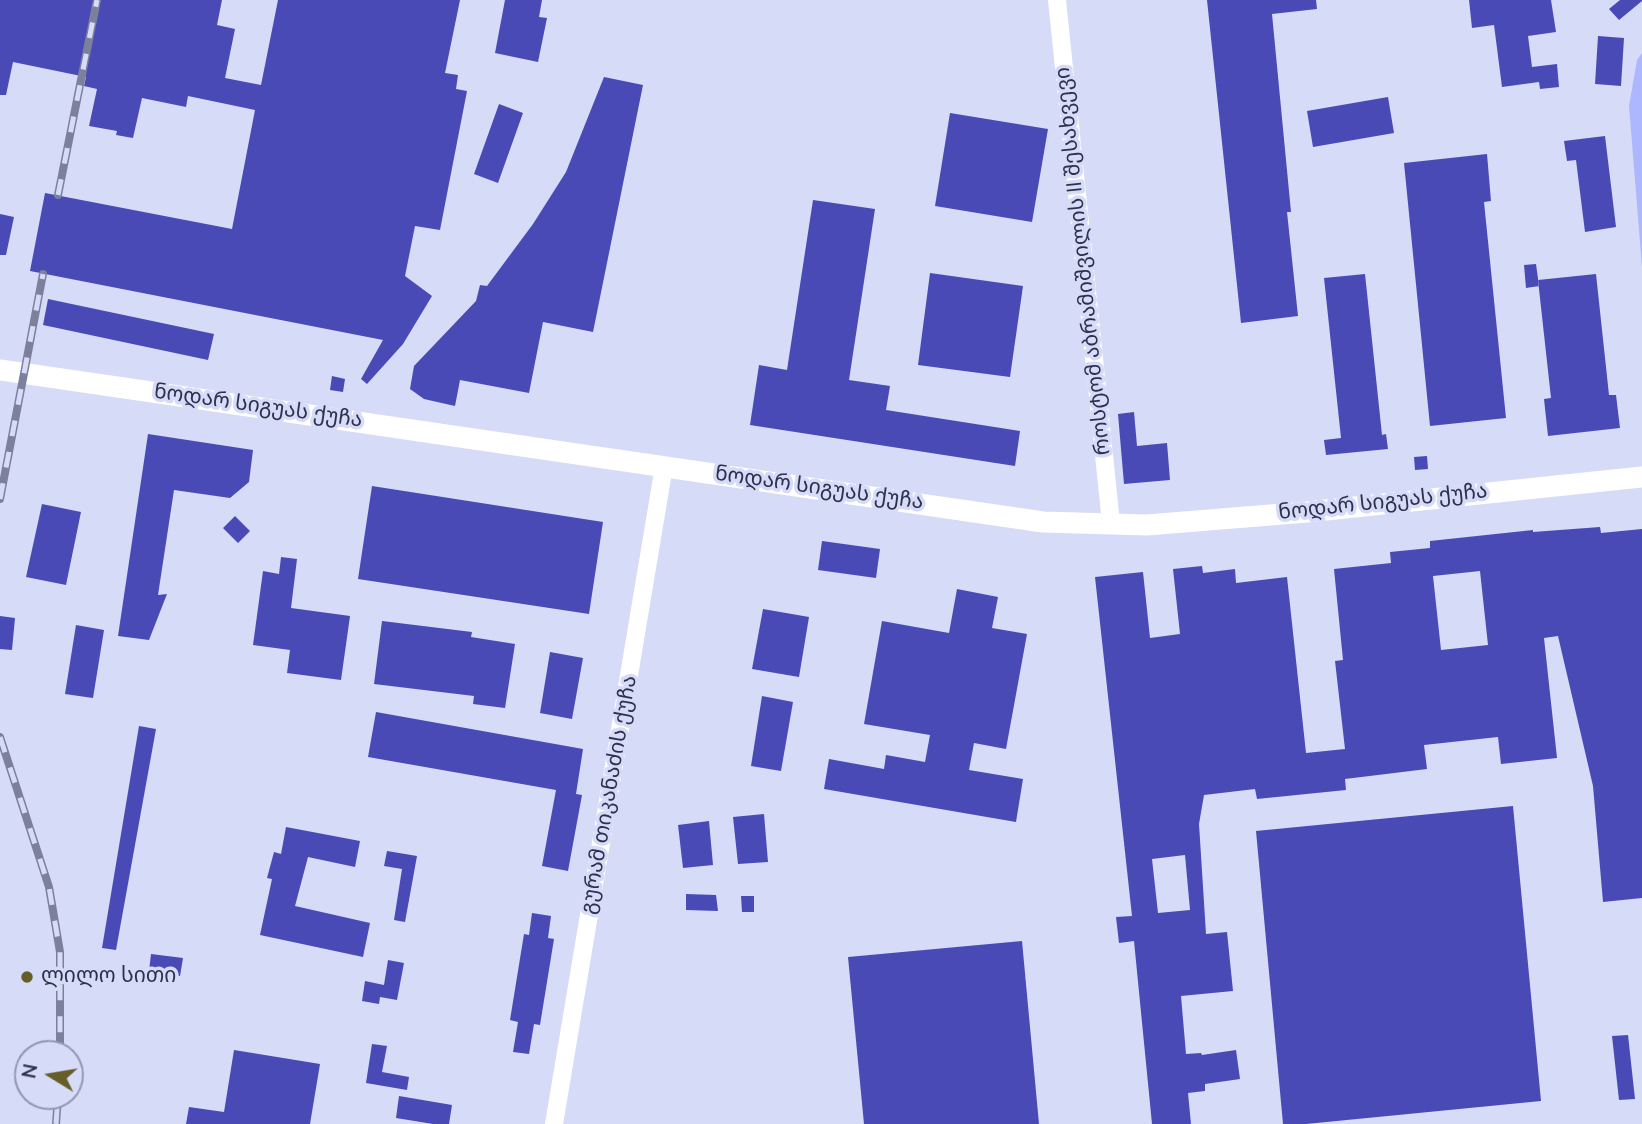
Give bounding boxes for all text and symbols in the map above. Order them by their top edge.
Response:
street label: როსტომ აბრამიშვილის II შესახვევი [1051,66,1117,456]
street label: ნოდარ სიგუას ქუჩა [152,380,364,434]
street label: ნოდარ სიგუას ქუჩა [713,462,925,516]
street label: ნოდარ სიგუას ქუჩა [1277,479,1489,527]
street label: გურამ თიკანაძის ქუჩა [577,674,643,916]
place label: ლილო სითი [41,964,176,990]
marker: ლილო სითი [19,969,35,985]
north arrow [14,1040,84,1110]
text: N [16,1062,44,1081]

